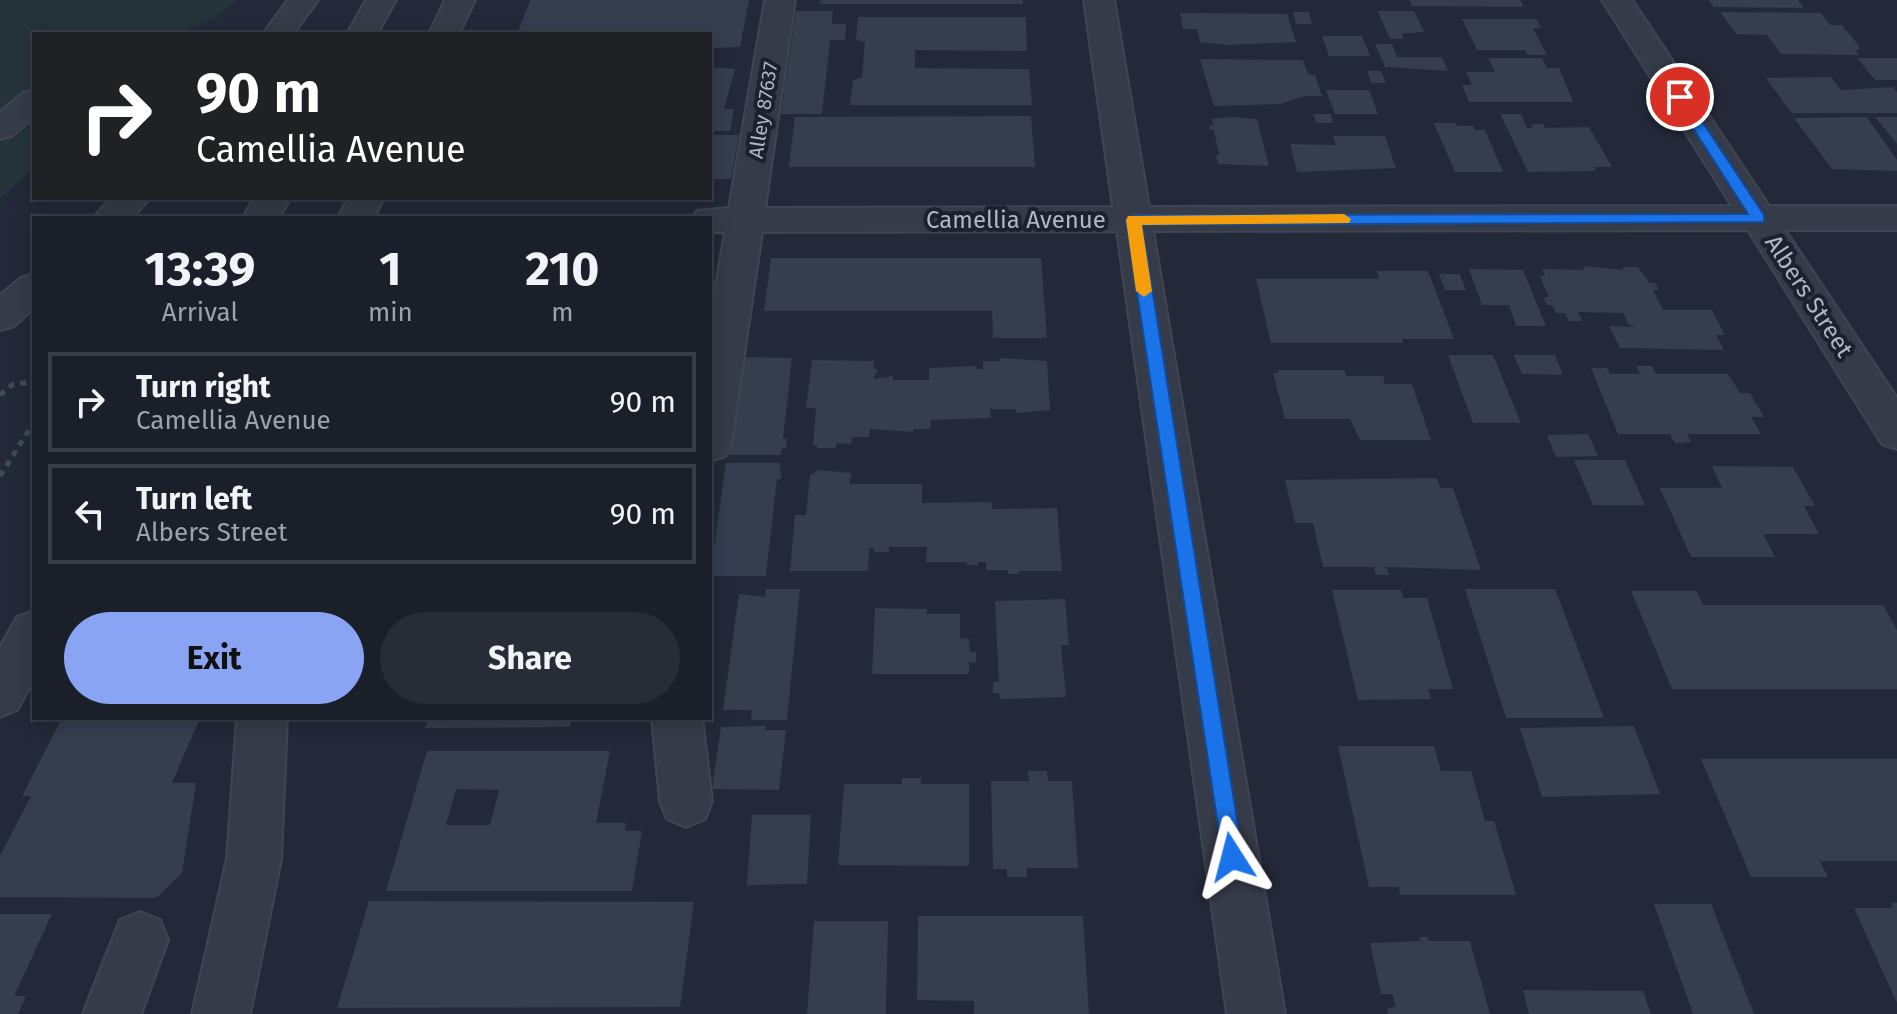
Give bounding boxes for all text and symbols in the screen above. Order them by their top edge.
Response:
text: 90 m [196,60,321,127]
street label: Alley 87637 [744,60,782,160]
pin [1646,63,1714,131]
icon: right [64,64,168,168]
icon: arrive [1658,75,1702,119]
text: Camellia Avenue [196,128,466,172]
street label: Camellia Avenue [926,206,1106,234]
street label: Albers Street [1759,230,1859,362]
text: 13:39 [145,240,255,298]
text: 1 [379,240,401,298]
text: 210 [525,240,599,298]
text: Arrival [162,297,238,328]
text: min [368,297,413,328]
text: m [551,297,574,328]
text: Turn right [136,369,271,405]
icon: right [68,380,112,424]
text: 90 m [610,384,676,420]
text: Camellia Avenue [136,405,331,436]
text: Turn left [136,481,252,517]
icon: left [68,492,112,536]
text: 90 m [610,496,676,532]
text: Albers Street [136,517,287,548]
button: Exit [64,612,364,704]
button: Share [380,612,680,704]
position arrow [1190,815,1274,899]

